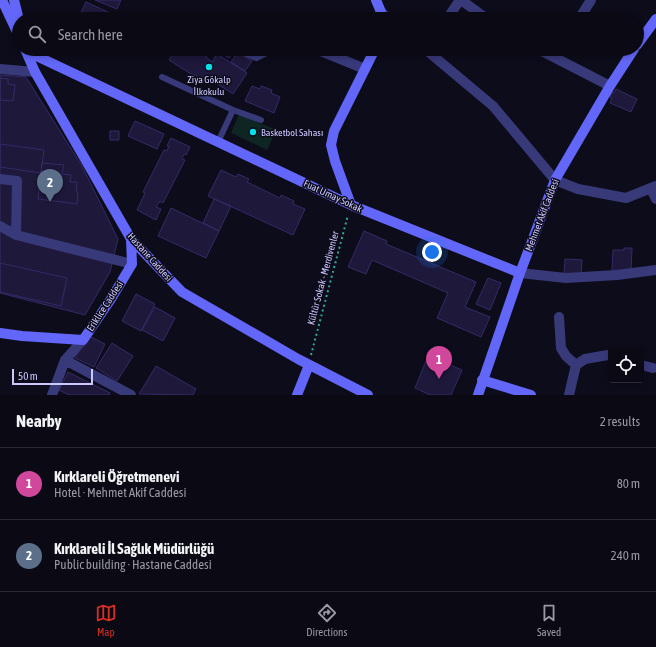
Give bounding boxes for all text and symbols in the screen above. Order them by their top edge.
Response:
search box [12,12,644,56]
icon: search [26,23,48,45]
text: Search here [58,26,123,43]
marker: Ziya Gökalp İlkokulu [204,62,214,72]
place label: Ziya Gökalp İlkokulu [187,74,231,97]
marker: Basketbol Sahası [248,127,258,137]
place label: Basketbol Sahası [261,127,323,138]
pin: 2 [37,169,63,202]
street label: Mehmet Akif Caddesi [523,177,561,253]
street label: Fuat Umay Sokak [302,178,365,215]
street label: Kültür Sokak - Merdivenler [305,229,341,326]
street label: Hastane Caddesi [125,231,175,283]
your location [422,242,442,262]
street label: Eriklice Caddesi [85,279,125,333]
pin: 1 [426,346,452,379]
map controls [608,347,644,383]
button: locate [608,347,644,383]
scale bar [12,367,93,386]
text: 50 m [18,370,38,382]
text: Nearby [16,411,62,431]
text: 2 results [600,414,640,429]
text: Kırklareli Öğretmenevi [54,468,179,485]
text: 1 [26,476,32,491]
text: 80 m [617,476,640,491]
text: Hotel · Mehmet Akif Caddesi [54,485,186,500]
text: Kırklareli İl Sağlık Müdürlüğü [54,540,214,557]
text: 2 [26,548,32,563]
text: 240 m [611,548,640,563]
text: Public building · Hastane Caddesi [54,557,212,572]
tab: Map [95,602,117,638]
tab: Directions [306,602,347,638]
tab: Saved [537,602,561,638]

